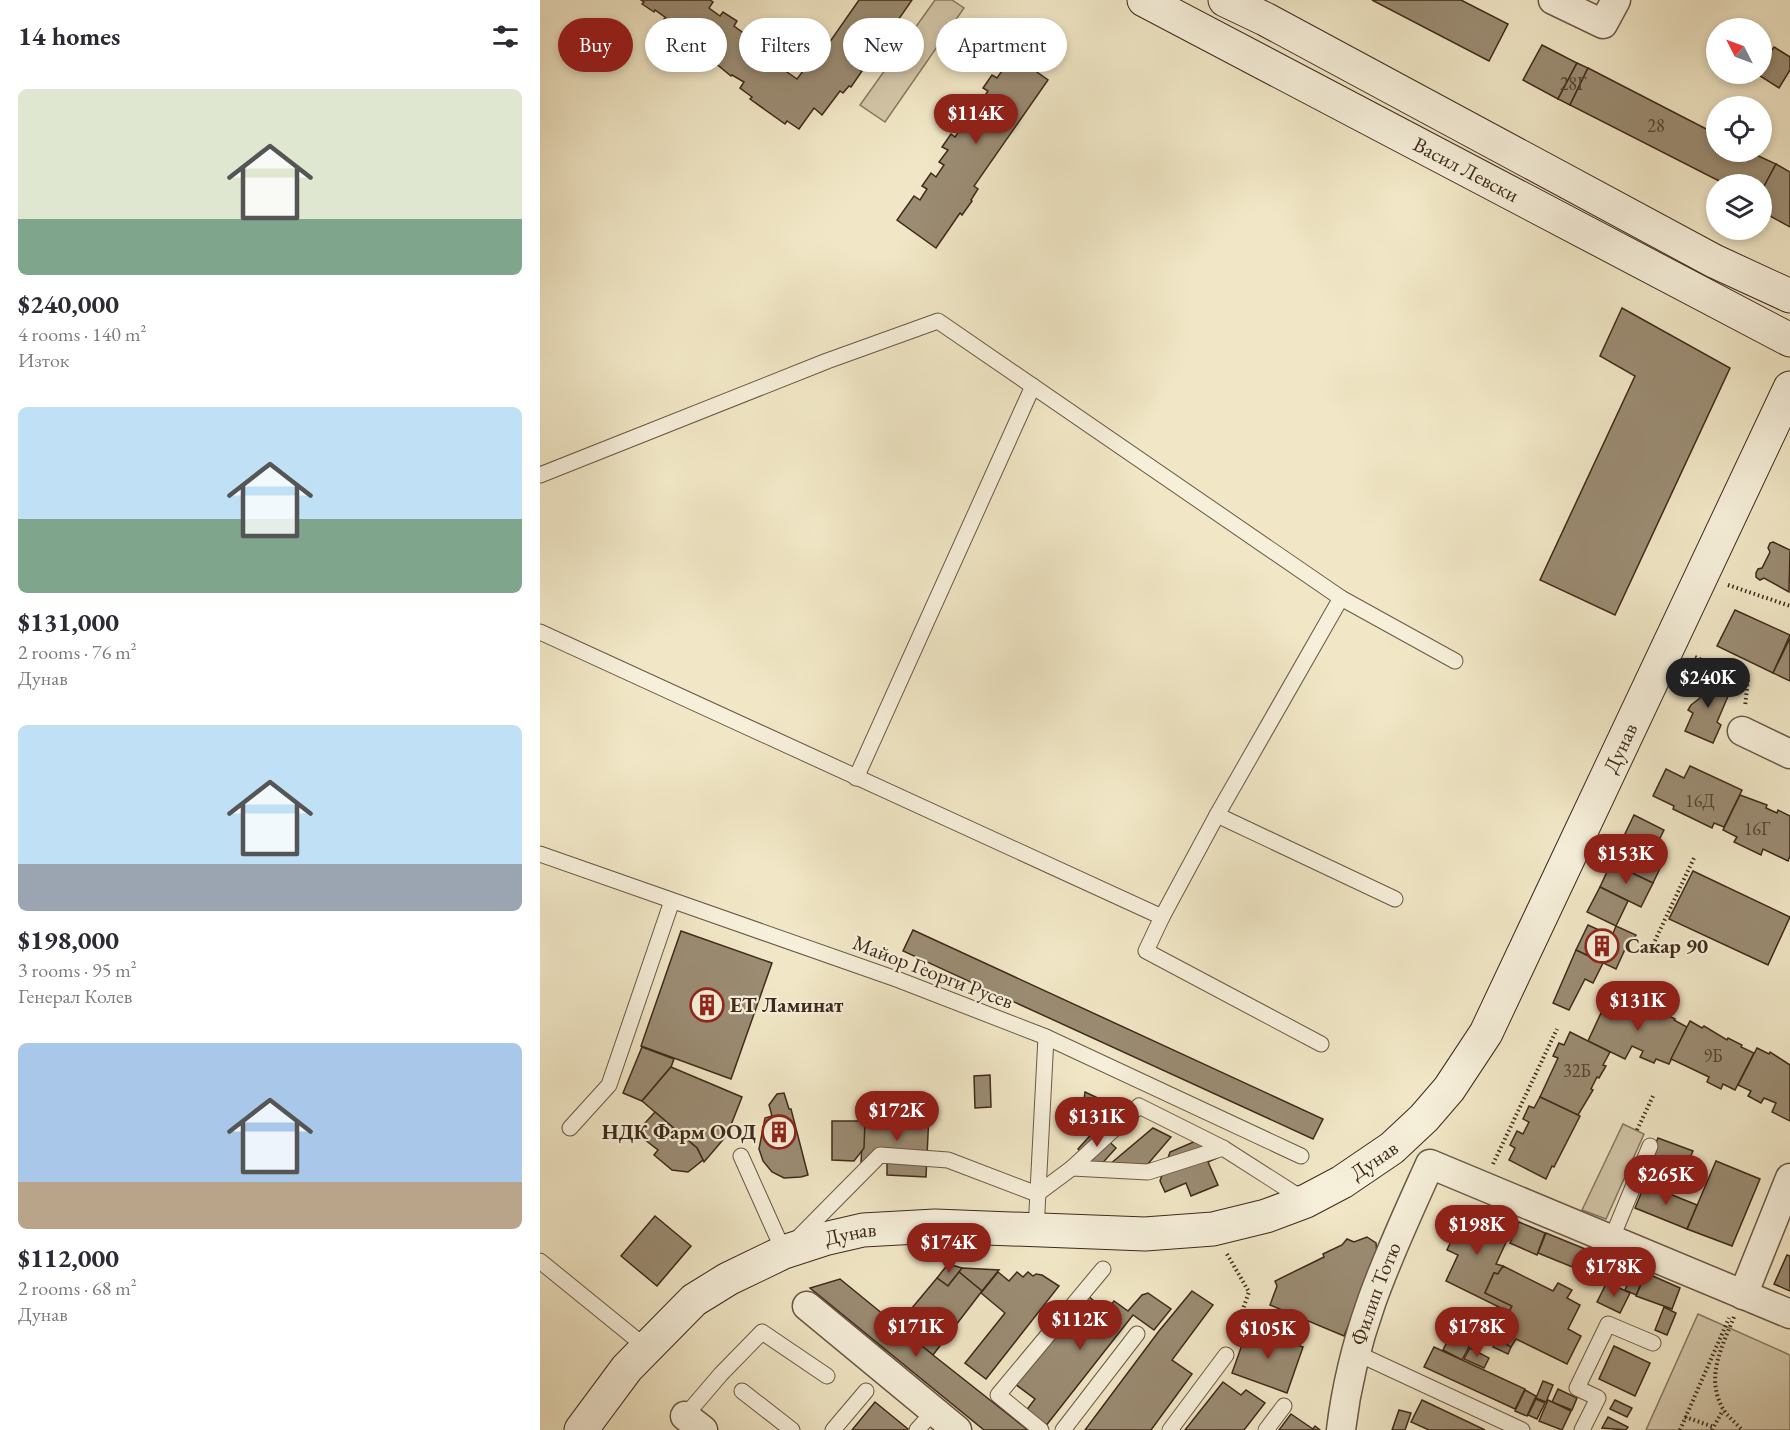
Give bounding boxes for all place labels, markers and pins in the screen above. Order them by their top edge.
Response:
pin: $114K [934,94,1018,145]
pin: $240K [1666,658,1750,709]
pin: $153K [1584,834,1668,885]
building icon: Сакар 90 [1584,928,1620,964]
place label: Сакар 90 [1625,932,1708,959]
pin: $131K [1596,981,1680,1032]
building icon: ЕТ Ламинат [689,987,725,1023]
place label: ЕТ Ламинат [730,991,844,1018]
pin: $172K [855,1091,939,1142]
pin: $131K [1055,1097,1139,1148]
building icon: НДК Фарм ООД [761,1114,797,1150]
place label: НДК Фарм ООД [602,1118,756,1145]
pin: $265K [1624,1155,1708,1206]
pin: $198K [1435,1205,1519,1256]
pin: $174K [907,1223,991,1274]
pin: $178K [1572,1247,1656,1298]
pin: $112K [1038,1300,1122,1351]
pin: $171K [874,1307,958,1358]
pin: $178K [1435,1307,1519,1358]
pin: $105K [1226,1309,1310,1360]

